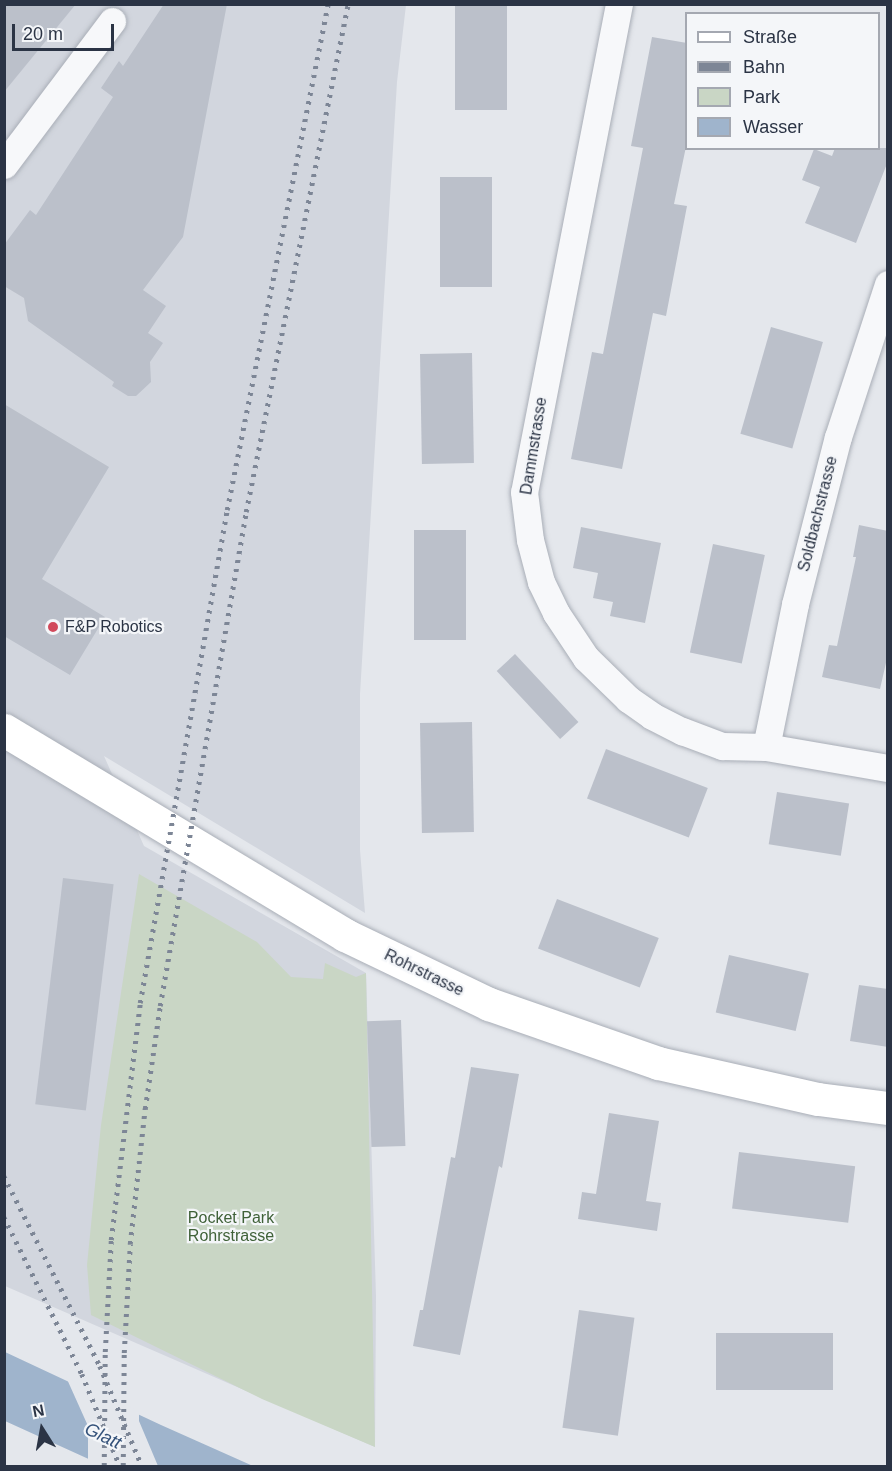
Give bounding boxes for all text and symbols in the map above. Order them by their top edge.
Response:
scale bar [15,12,117,50]
legend [685,12,880,150]
text: 20 m [23,24,63,44]
text: Straße [743,27,797,47]
text: Bahn [743,57,785,77]
text: Park [743,87,780,107]
text: Wasser [743,117,803,137]
street label: Dammstrasse [517,396,551,496]
street label: Soldbachstrasse [794,454,842,574]
place label: F&P Robotics [65,617,163,637]
marker: F&P Robotics [46,620,60,634]
street label: Rohrstrasse [381,945,467,1001]
park label: Pocket Park Rohrstrasse [188,1208,274,1246]
north arrow [12,1399,72,1459]
text: N [31,1401,46,1420]
water label: Glatt [81,1418,125,1454]

